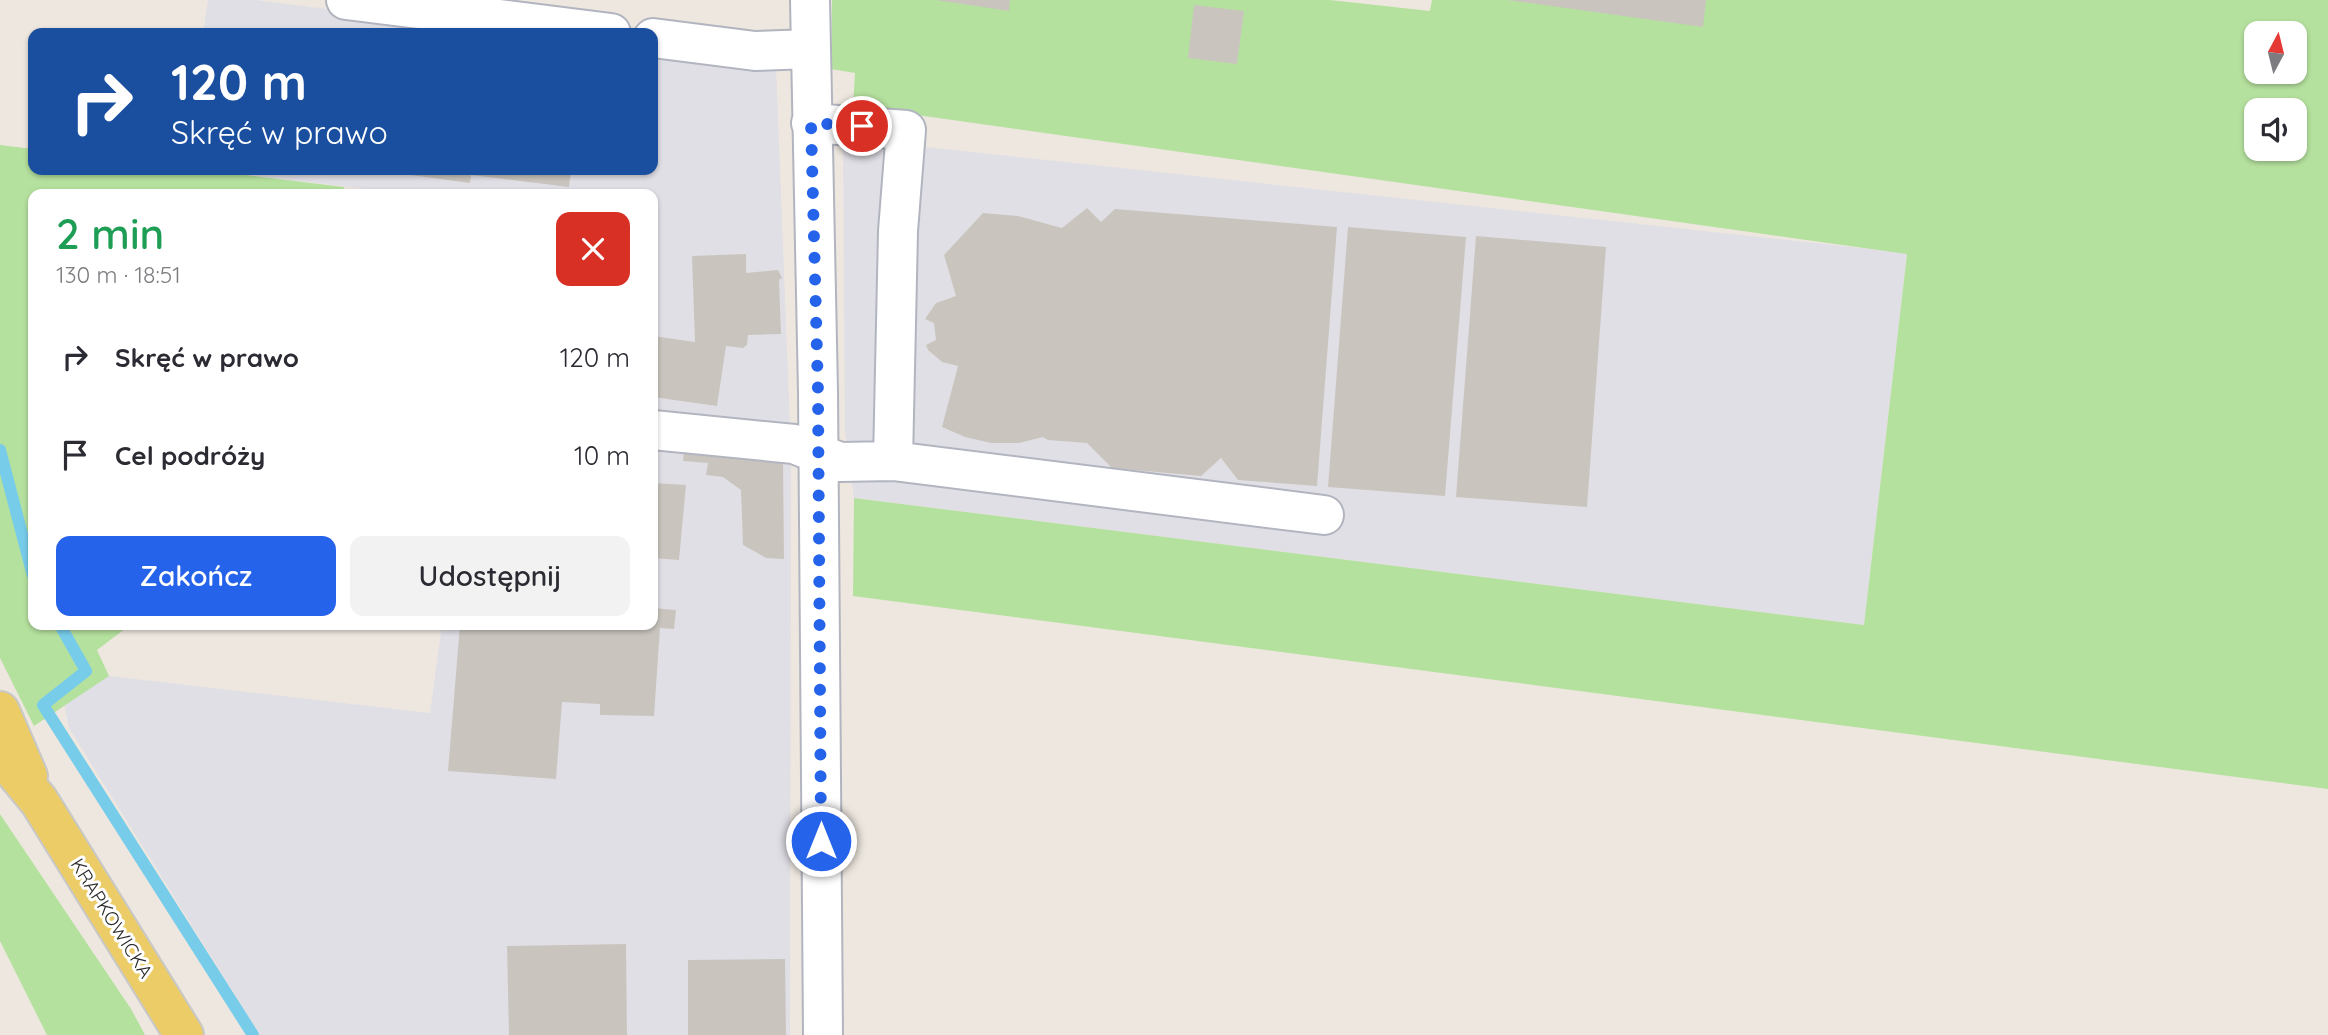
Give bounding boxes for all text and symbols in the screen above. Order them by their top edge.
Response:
north arrow [2244,21,2306,84]
map controls [2244,21,2307,161]
text: 120 m [171,51,307,112]
icon: right [56,56,147,147]
pin [832,96,892,156]
button: sound [2244,98,2307,161]
icon: arrive [843,107,881,145]
text: Skręć w prawo [171,112,388,152]
text: 2 min [56,207,164,260]
button: close [556,212,630,286]
text: 130 m · 18:51 [56,260,181,289]
icon: right [56,338,94,376]
text: Skręć w prawo [115,341,299,374]
text: 120 m [560,341,630,374]
icon: arrive [56,436,94,474]
text: Cel podróży [115,439,265,472]
text: 10 m [574,439,630,472]
button: Zakończ [56,536,336,616]
button: Udostępnij [350,536,630,616]
position arrow [784,804,858,878]
street label: KRAPKOWICKA [66,854,158,982]

